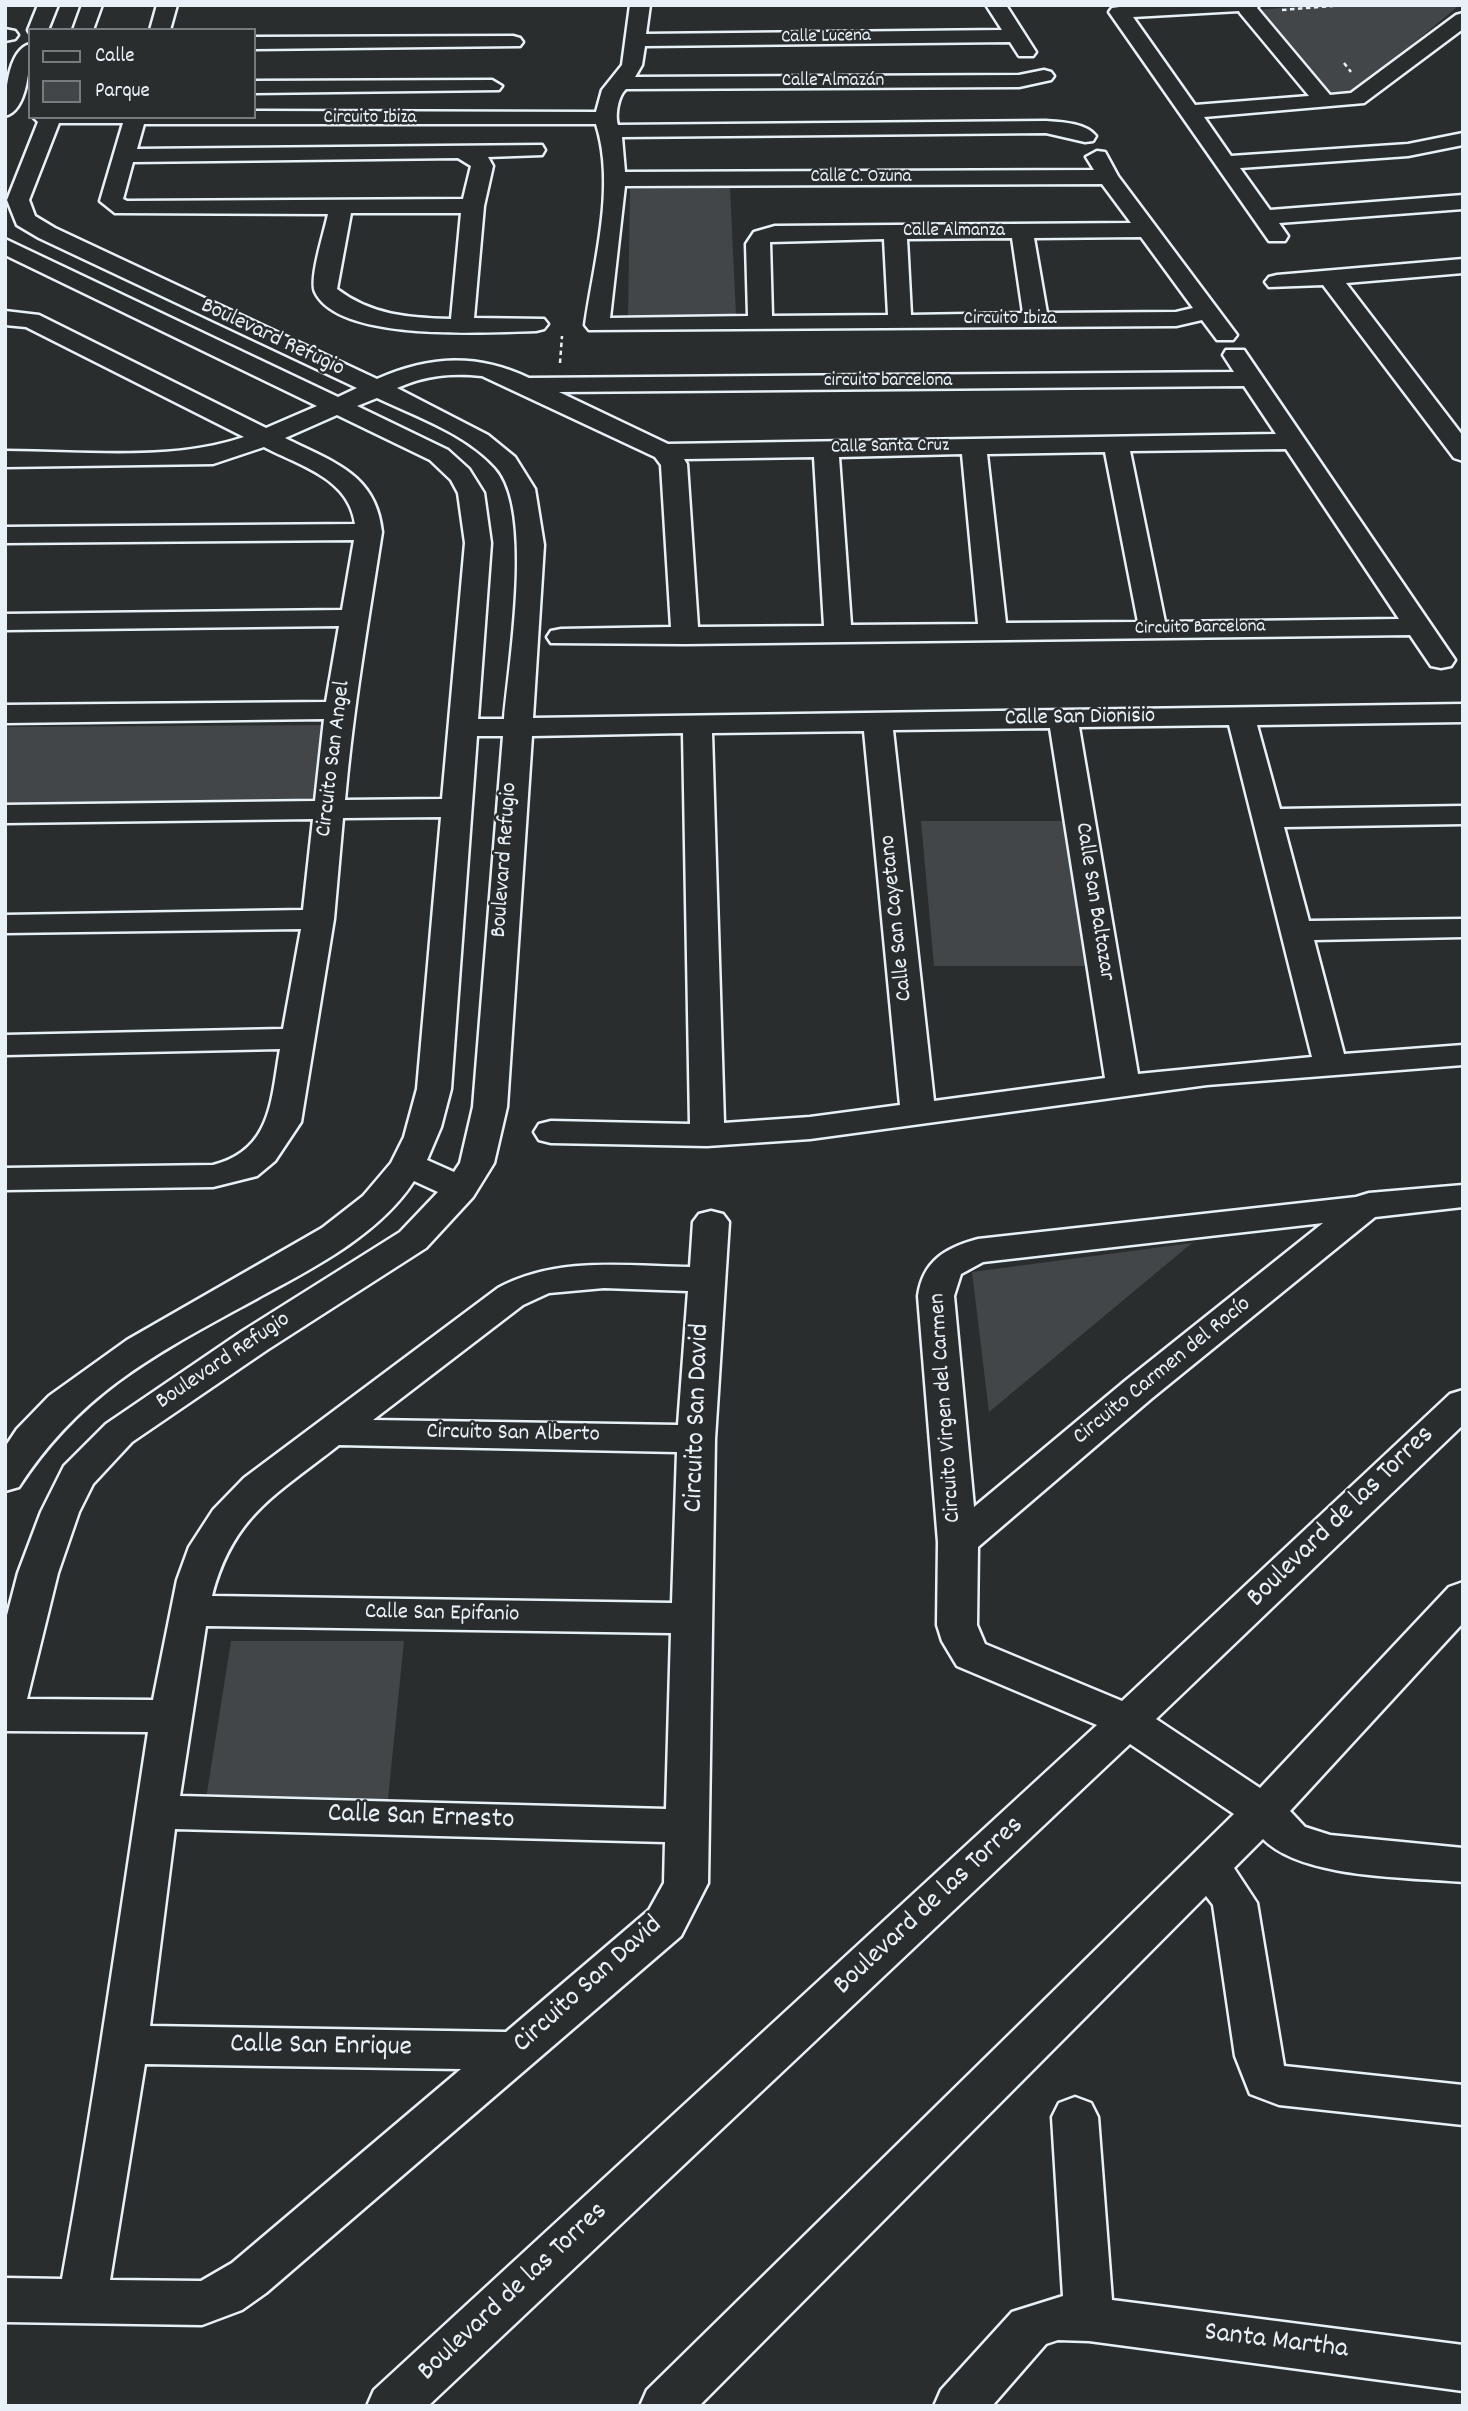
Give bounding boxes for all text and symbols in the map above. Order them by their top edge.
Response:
street label: Calle Lucena [781,26,871,50]
legend [28,28,256,119]
text: Calle [95,42,134,72]
street label: Calle Almazán [782,71,884,93]
text: Parque [95,77,150,107]
street label: Circuito Ibiza [324,108,416,130]
street label: Calle C. Ozuna [811,167,911,189]
street label: Calle Almanza [903,221,1005,243]
street label: Boulevard Refugio [196,294,348,384]
street label: Circuito Ibiza [964,309,1056,331]
street label: circuito barcelona [824,371,952,393]
street label: Calle Santa Cruz [831,436,949,460]
street label: Circuito Barcelona [1134,616,1266,642]
street label: Circuito San Angel [312,679,358,839]
street label: Calle San Dionisio [1004,704,1156,734]
street label: Boulevard Refugio [487,781,525,939]
street label: Calle San Baltazar [1067,821,1119,983]
street label: Calle San Cayetano [876,834,920,1002]
street label: Circuito Virgen del Carmen [925,1292,969,1524]
street label: Circuito Carmen del Rocío [1069,1292,1257,1452]
street label: Boulevard Refugio [152,1307,296,1417]
street label: Circuito San David [679,1323,719,1513]
street label: Circuito San Alberto [426,1420,600,1450]
street label: Boulevard de las Torres [1241,1420,1443,1616]
street label: Calle San Epifanio [365,1600,519,1630]
street label: Calle San Ernesto [327,1799,515,1839]
street label: Boulevard de las Torres [828,1810,1032,2004]
street label: Circuito San David [507,1910,671,2062]
street label: Calle San Enrique [230,2030,412,2066]
street label: Boulevard de las Torres [412,2196,616,2390]
street label: Santa Martha [1202,2318,1350,2368]

